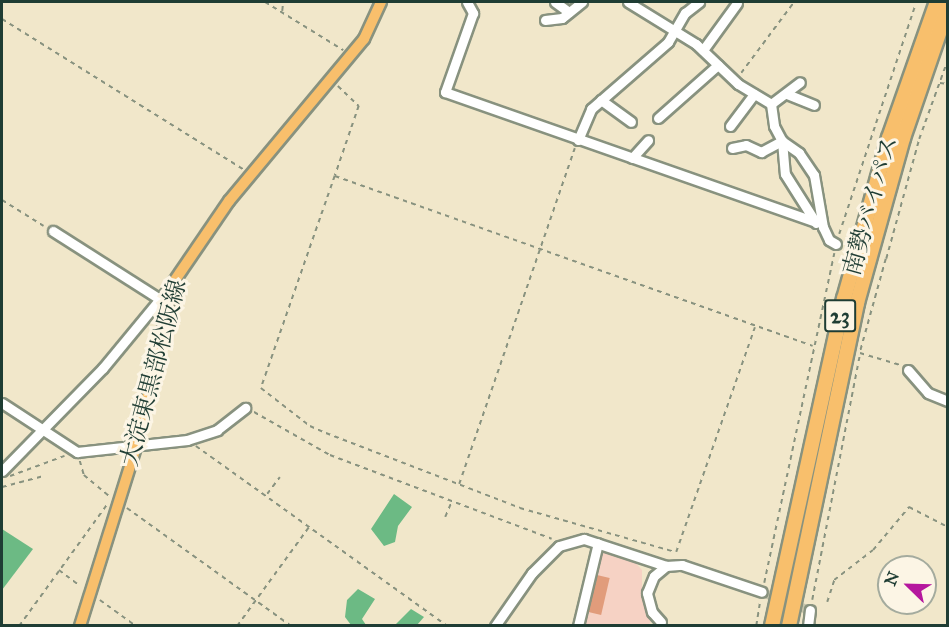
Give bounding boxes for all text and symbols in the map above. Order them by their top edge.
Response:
street label: 南勢バイパス [837,133,905,279]
street label: 大淀東黒部松阪線 [115,277,193,469]
road number: 23 [824,297,856,335]
north arrow [877,555,937,615]
text: N [880,569,903,589]

